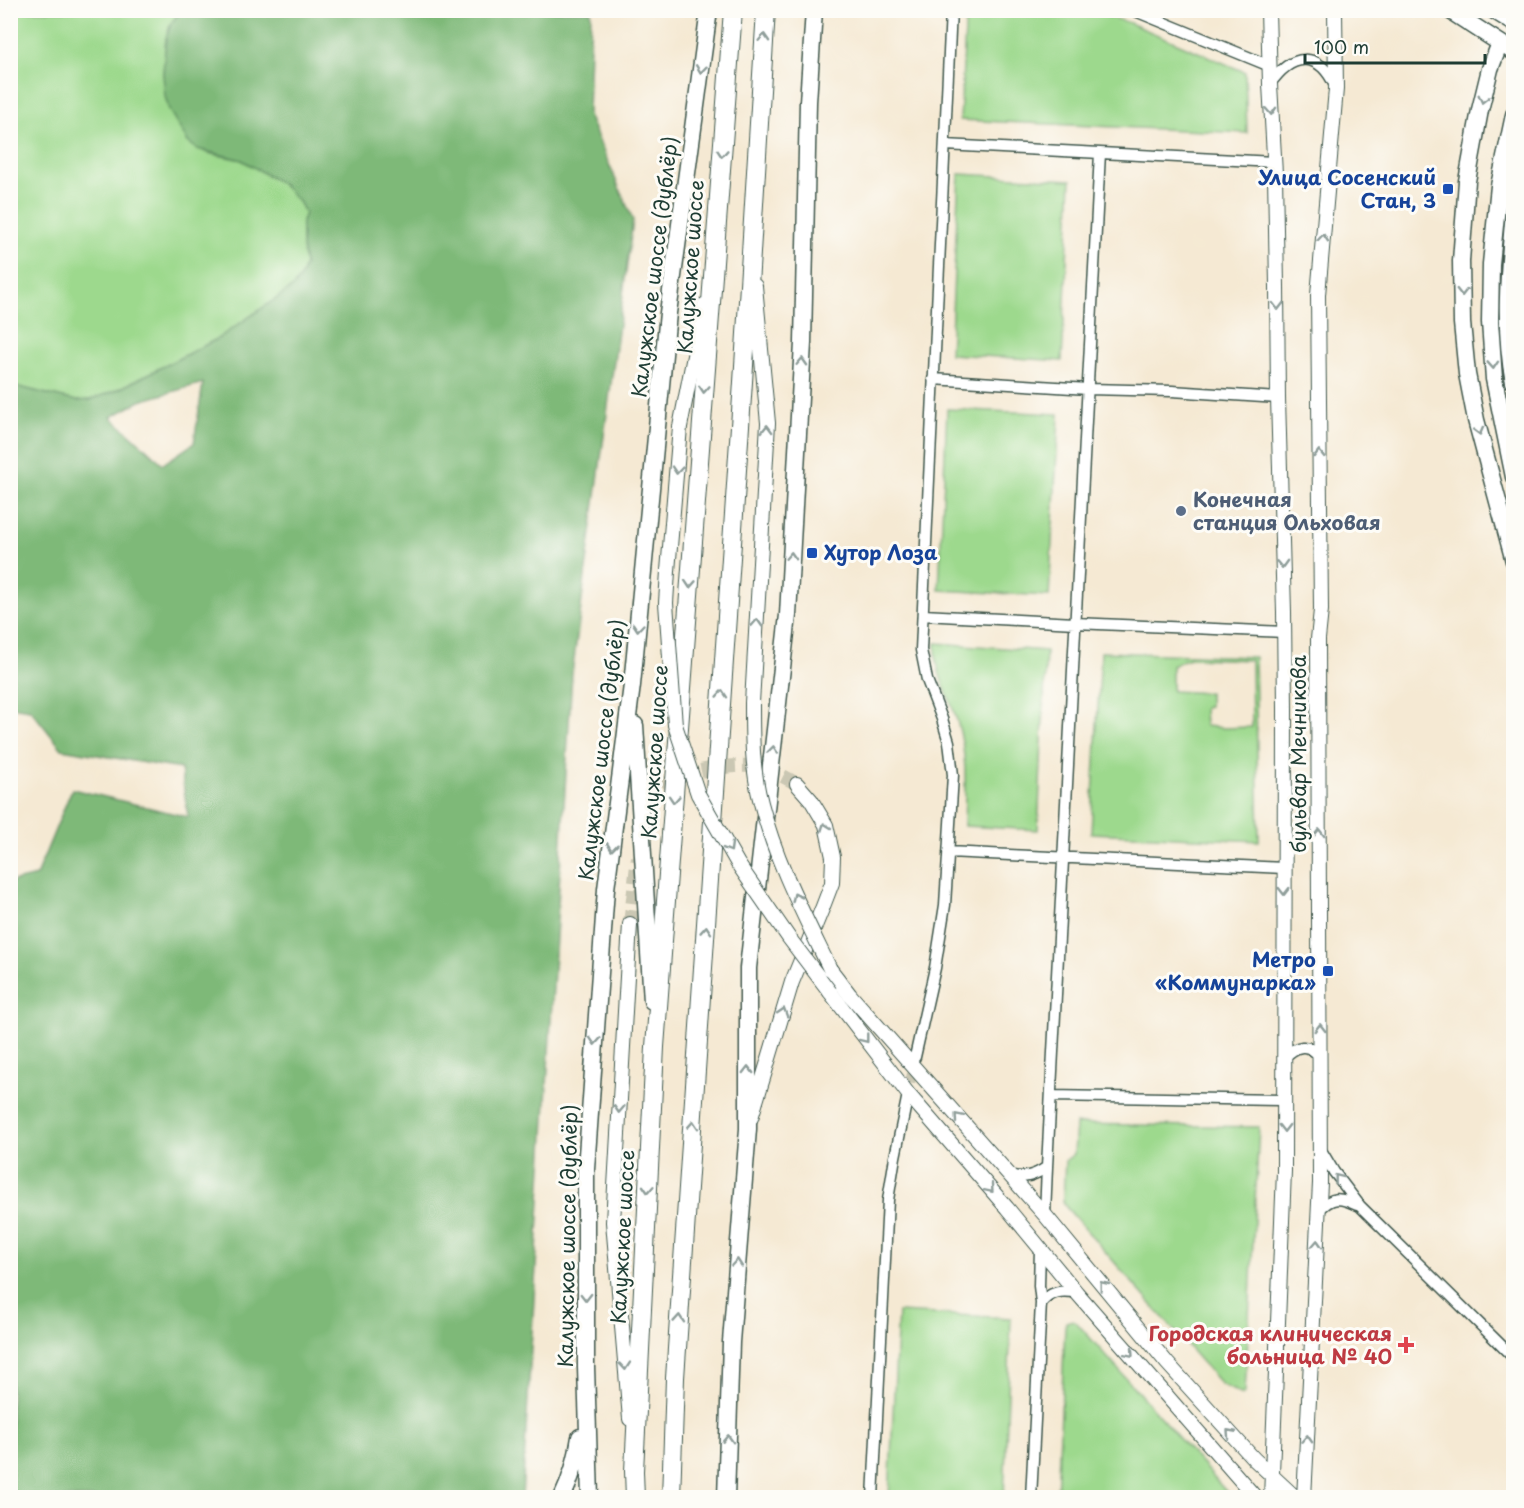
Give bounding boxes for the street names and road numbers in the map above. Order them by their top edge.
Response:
street label: Калужское шоссе (дублёр) [623,134,685,399]
street label: Калужское шоссе [669,179,711,355]
street label: Калужское шоссе (дублёр) [570,617,632,882]
street label: бульвар Мечникова [1283,654,1313,853]
street label: Калужское шоссе [633,664,675,840]
street label: Калужское шоссе (дублёр) [550,1104,584,1368]
street label: Калужское шоссе [602,1149,642,1325]

